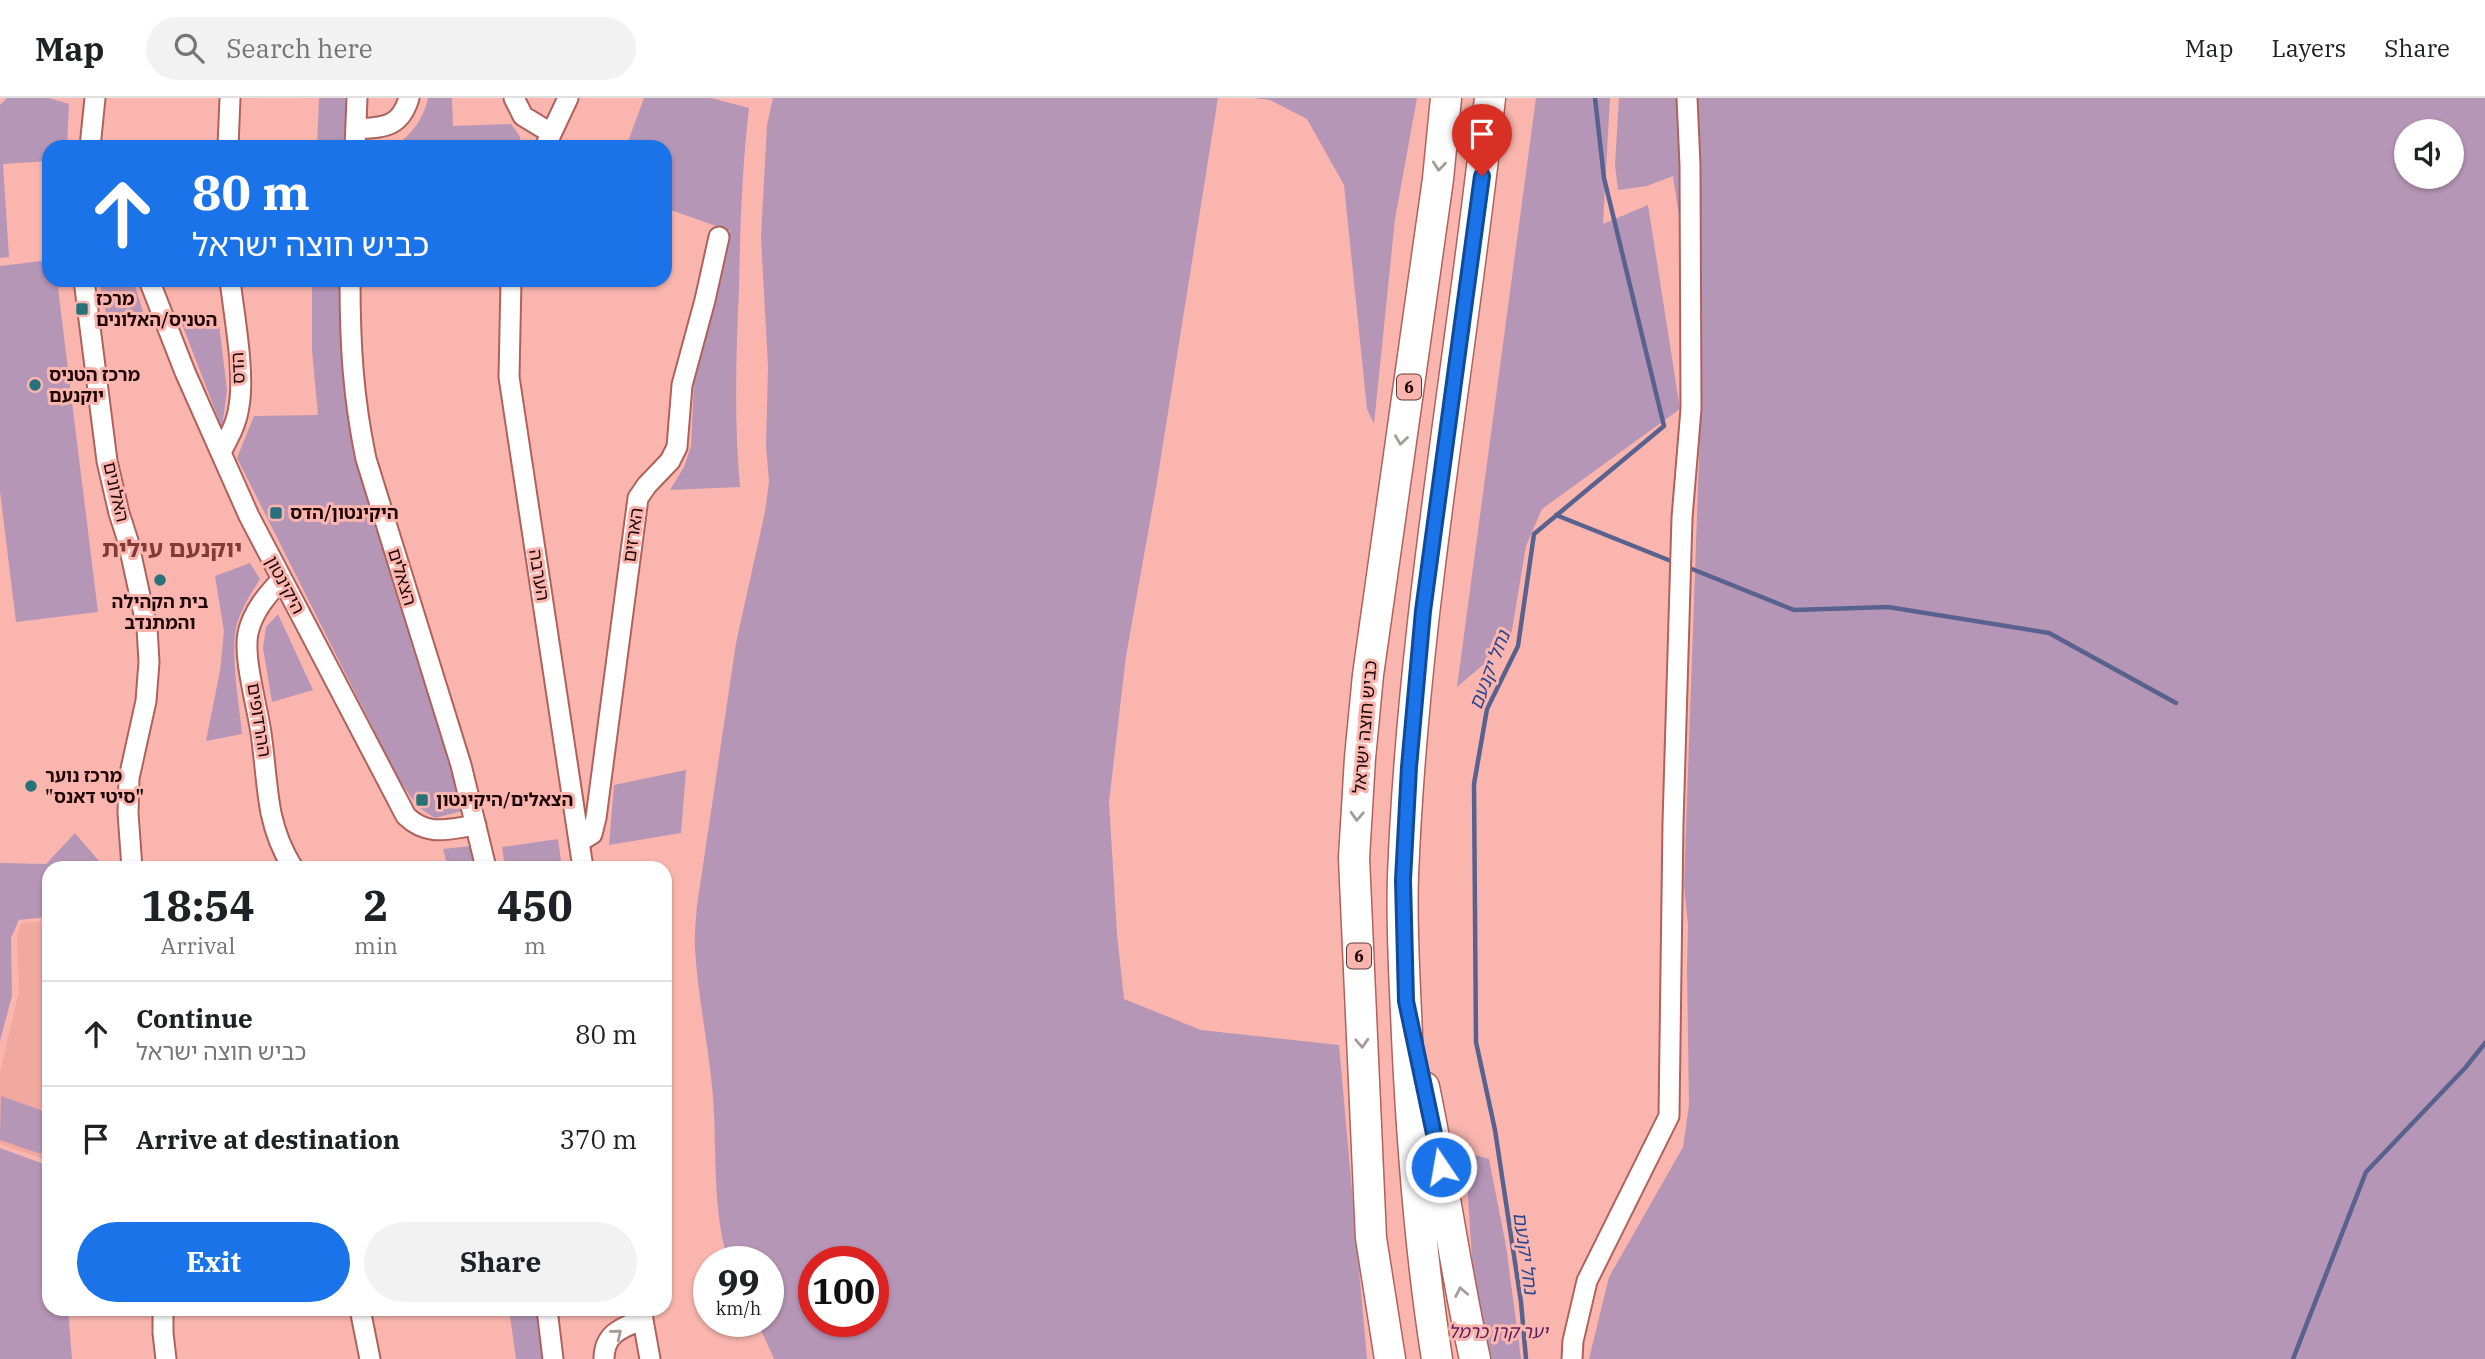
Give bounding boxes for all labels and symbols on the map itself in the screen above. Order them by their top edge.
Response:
pin [1452,104,1512,176]
one-way arrow [1432,161,1447,172]
place label: מרכז הטניס/האלונים [96,287,217,331]
marker: מרכז הטניס/האלונים [74,301,90,317]
street label: הדס [225,351,250,385]
place label: מרכז הטניס יוקנעם [49,363,141,407]
road number: 6 [1397,374,1421,400]
marker: מרכז הטניס יוקנעם [27,377,43,393]
one-way arrow [1394,434,1409,446]
street label: האלונים [98,460,135,524]
place label: היקינטון/הדס [290,501,399,524]
marker: היקינטון/הדס [268,505,284,521]
street label: הארזים [617,506,648,564]
district label: יוקנעם עילית [102,532,242,564]
street label: הצאלים [383,545,422,608]
street label: הערבה [524,547,555,603]
street label: היקינטון [261,552,310,618]
marker: בית הקהילה והמתנדב [152,572,168,588]
place label: בית הקהילה והמתנדב [112,590,209,634]
water label: נחל יקנעם [1463,625,1516,713]
street label: כביש חוצה ישראל [1347,660,1382,794]
street label: ההרדופים [242,681,277,759]
place label: מרכז נוער "סיטי דאנס" [45,764,144,808]
marker: מרכז נוער "סיטי דאנס" [23,778,39,794]
place label: הצאלים/היקינטון [436,788,573,811]
marker: הצאלים/היקינטון [414,792,430,808]
one-way arrow [1349,811,1364,822]
road number: 6 [1347,944,1371,968]
one-way arrow [1355,1038,1370,1049]
position arrow [1404,1130,1478,1204]
water label: נחל יקנעם [1508,1210,1544,1297]
speed limit sign: 100 [798,1246,889,1337]
one-way arrow [1454,1286,1469,1298]
park label: יער קרן כרמל [1448,1320,1549,1343]
one-way arrow [609,1330,622,1342]

